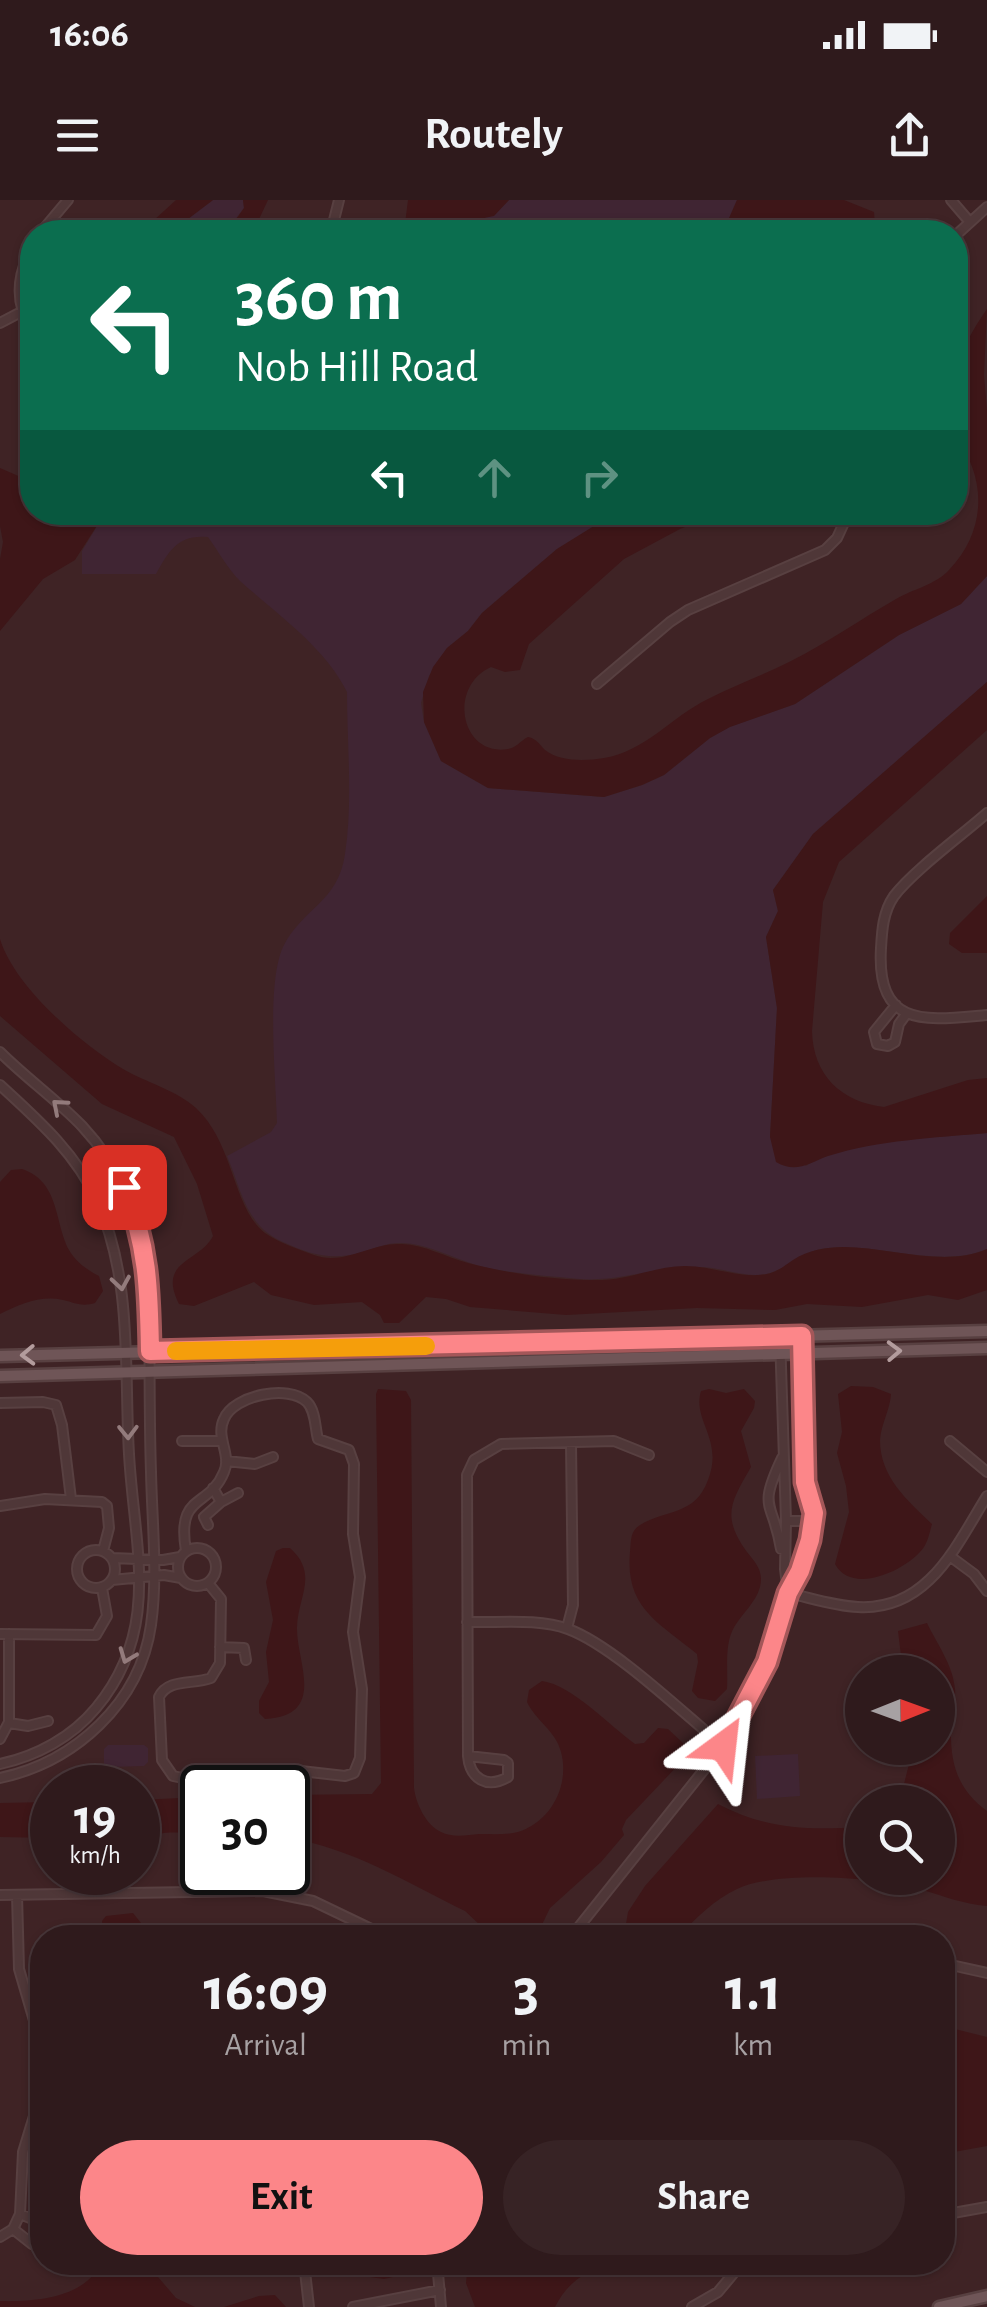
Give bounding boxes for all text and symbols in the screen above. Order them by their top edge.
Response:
text: 16:06 [50,16,129,54]
icon: menu [50,108,105,163]
icon: share [882,108,937,163]
text: Routely [424,112,563,157]
icon: left [70,260,200,390]
text: 360 m [235,263,403,333]
text: Nob Hill Road [235,345,478,390]
icon: left [362,450,417,505]
icon: ahead [467,450,522,505]
icon: right [572,450,627,505]
one-way arrow [52,1100,71,1118]
pin [82,1145,167,1230]
icon: arrive [97,1160,152,1215]
one-way arrow [109,1274,130,1291]
one-way arrow [887,1340,903,1361]
one-way arrow [20,1344,36,1365]
one-way arrow [118,1424,139,1440]
one-way arrow [118,1647,139,1664]
north arrow [845,1655,955,1765]
map controls [845,1655,955,1895]
position arrow [671,1694,775,1798]
speed limit sign: 30 [180,1765,310,1895]
button: search [845,1785,955,1895]
text: 19 [74,1793,116,1843]
text: km/h [69,1843,121,1868]
text: 16:09 [203,1961,328,2021]
text: 3 [513,1961,539,2021]
text: 1.1 [725,1961,782,2021]
text: Arrival [225,2029,307,2061]
text: min [501,2029,551,2061]
text: km [733,2029,773,2061]
button: Exit [80,2140,483,2255]
button: Share [503,2140,905,2255]

